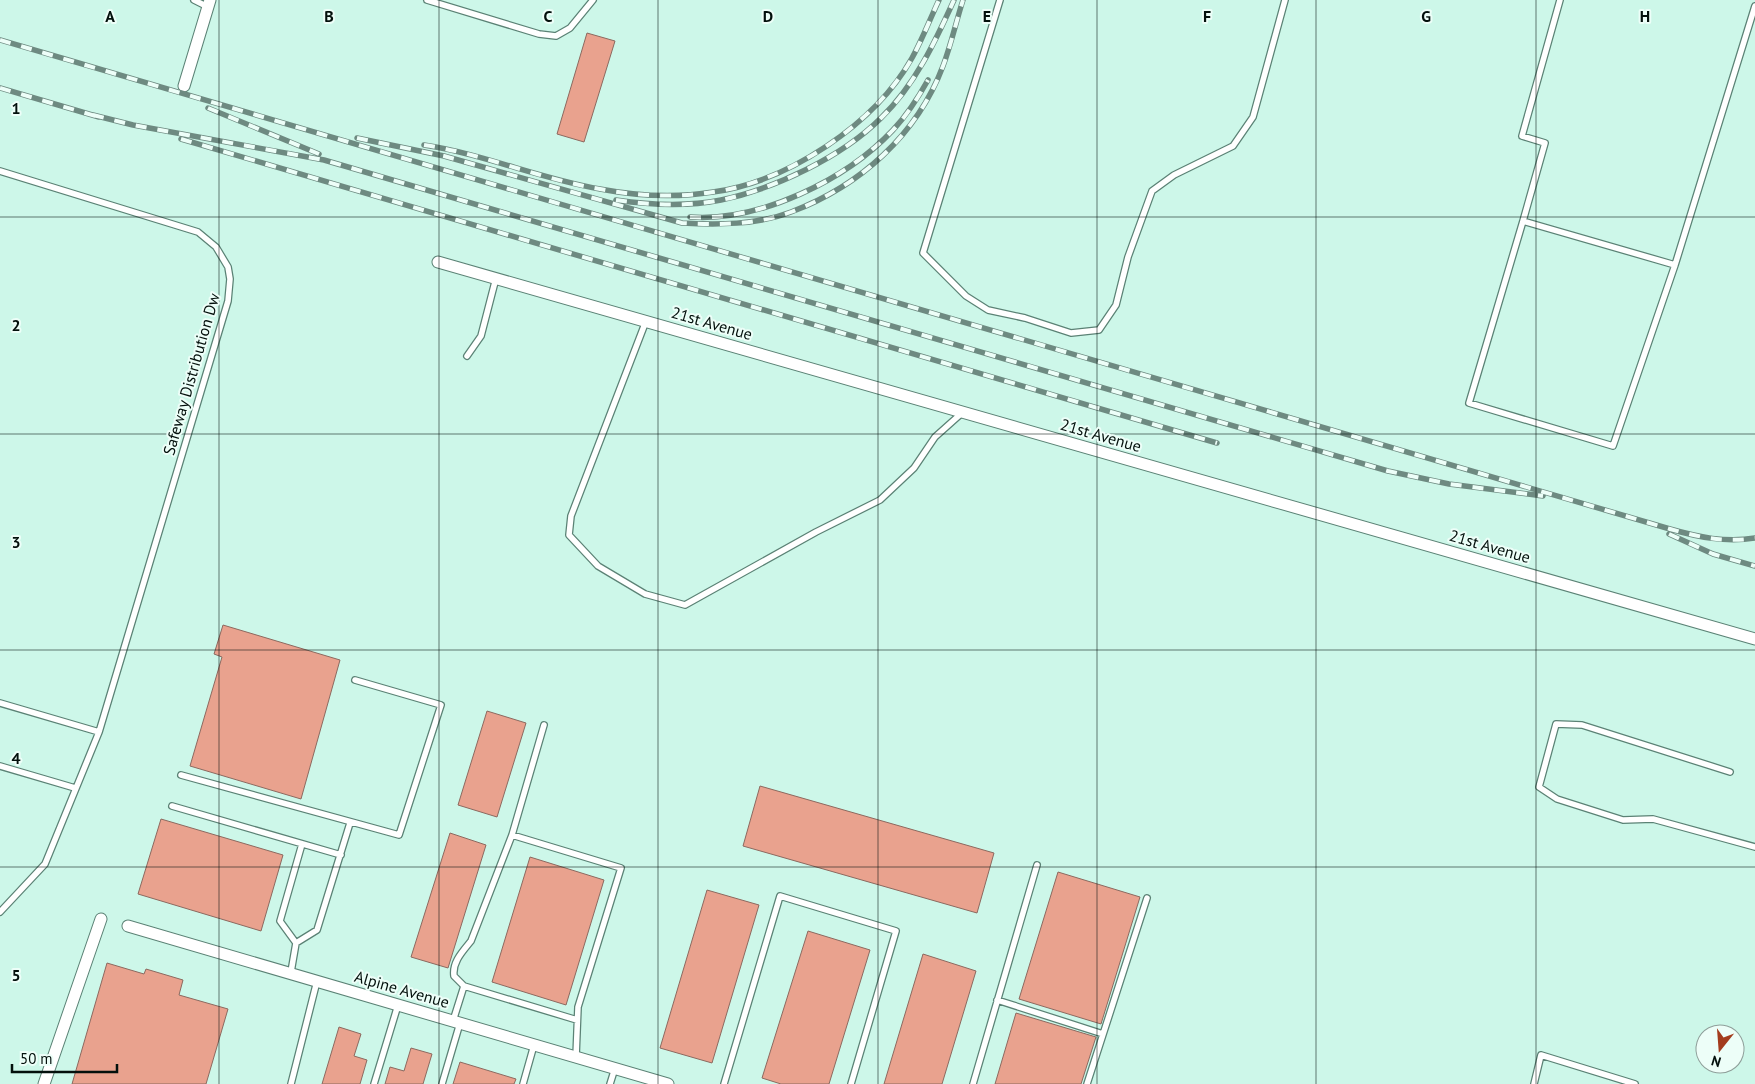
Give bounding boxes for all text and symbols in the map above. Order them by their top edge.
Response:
text: A [105,6,115,26]
text: B [324,6,334,26]
text: C [544,6,553,26]
text: D [763,6,773,26]
text: E [983,6,991,26]
text: F [1203,6,1211,26]
text: G [1421,6,1431,26]
text: H [1640,6,1650,26]
text: 1 [11,98,21,118]
street label: Safeway Distribution Dw [158,290,224,457]
street label: 21st Avenue [669,302,755,344]
text: 2 [11,315,21,335]
street label: 21st Avenue [1058,414,1144,456]
street label: 21st Avenue [1447,525,1533,567]
text: 3 [11,532,21,552]
text: 4 [11,748,21,768]
text: 5 [11,965,21,985]
street label: Alpine Avenue [352,966,452,1012]
north arrow [1695,1024,1745,1074]
scale bar [12,1042,118,1074]
text: 50 m [20,1049,53,1068]
text: N [1709,1051,1723,1071]

